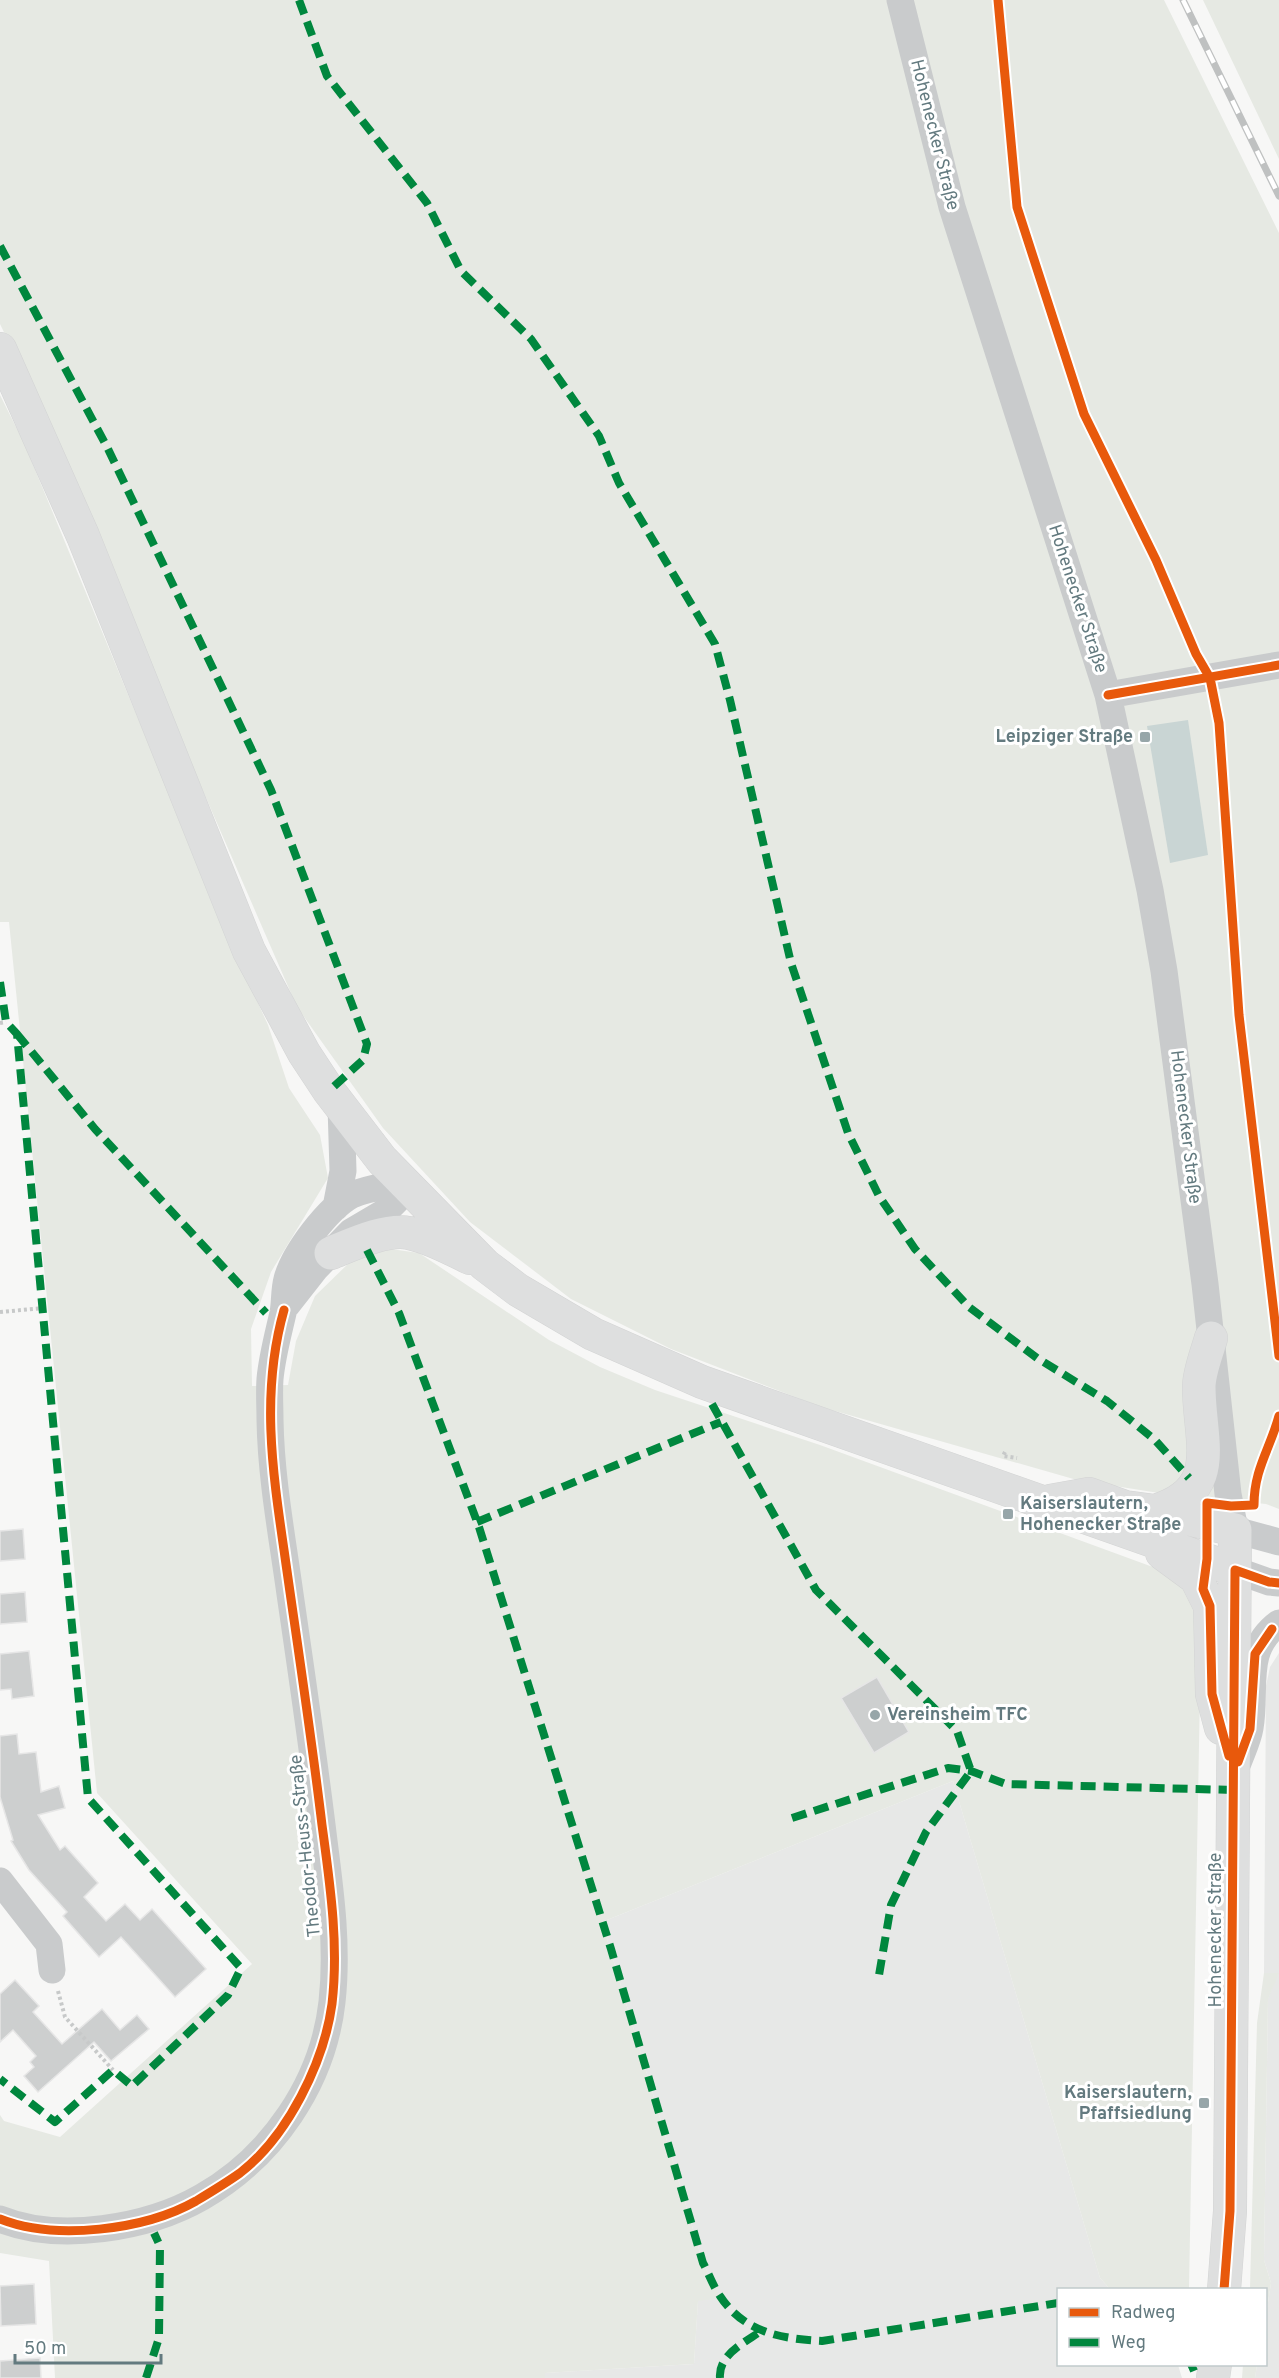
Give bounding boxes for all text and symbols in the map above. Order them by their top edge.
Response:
street label: Hohenecker Straße [904,57,964,213]
street label: Hohenecker Straße [1042,522,1112,676]
place label: Leipziger Straße [995,726,1133,749]
marker: Leipziger Straße [1138,730,1152,744]
street label: Hohenecker Straße [1164,1049,1206,1205]
place label: Kaiserslautern, Hohenecker Straße [1020,1493,1181,1537]
marker: Kaiserslautern, Hohenecker Straße [1001,1507,1015,1521]
place label: Vereinsheim TFC [887,1704,1028,1727]
marker: Vereinsheim TFC [868,1708,882,1722]
street label: Theodor-Heuss-Straße [285,1753,327,1939]
street label: Hohenecker Straße [1205,1853,1228,2007]
place label: Kaiserslautern, Pfaffsiedlung [1064,2082,1192,2126]
marker: Kaiserslautern, Pfaffsiedlung [1197,2096,1211,2110]
legend [1057,2288,1267,2366]
text: Radweg [1111,2302,1175,2325]
scale bar [15,2327,160,2365]
text: Weg [1111,2332,1146,2355]
text: 50 m [24,2338,66,2361]

